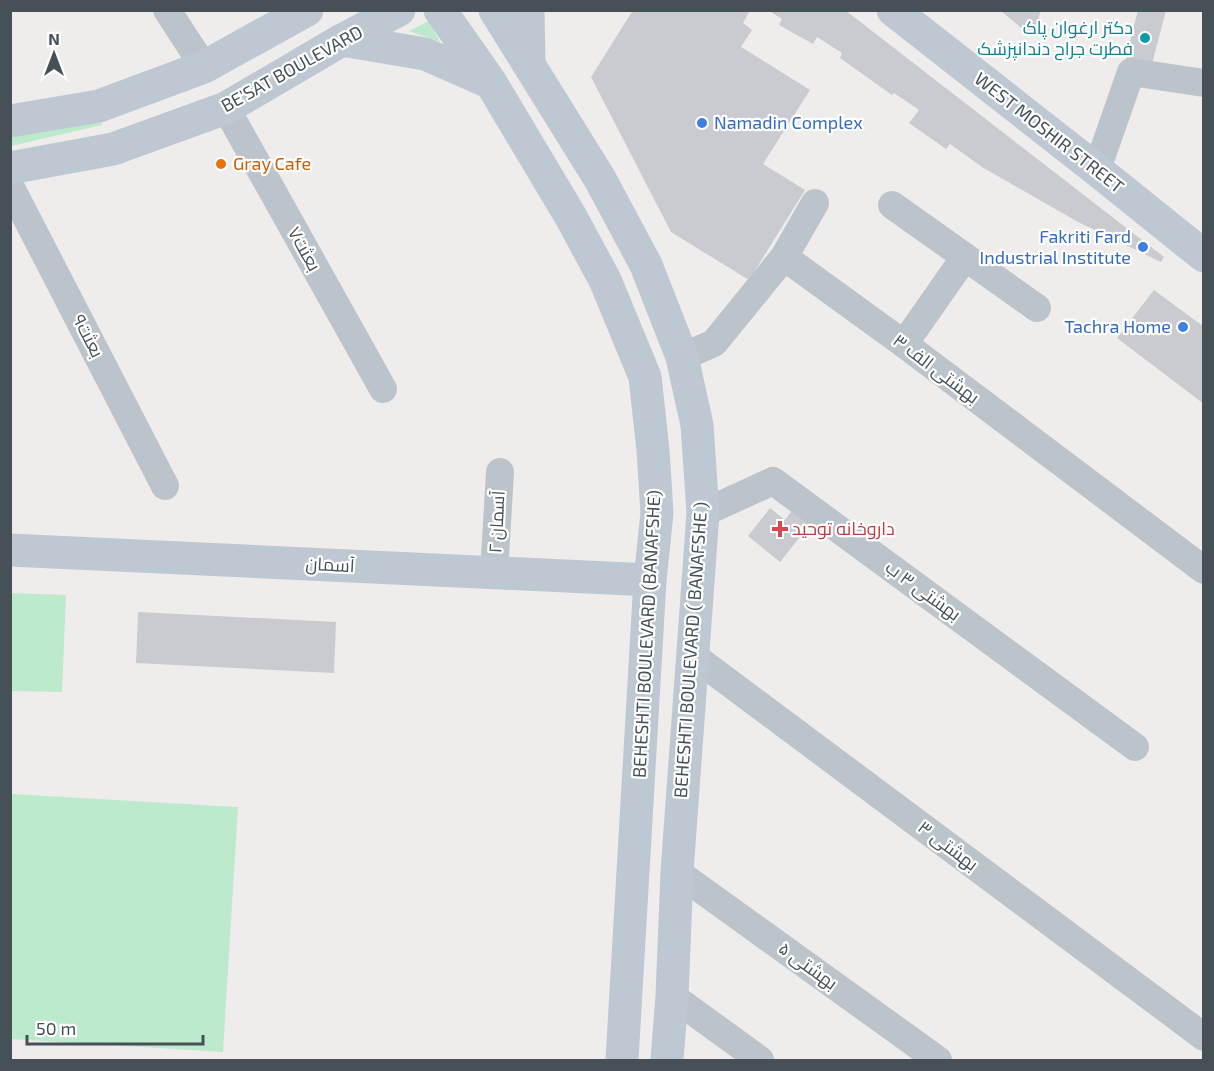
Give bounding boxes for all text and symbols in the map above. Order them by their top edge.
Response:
place label: دکتر ارغوان پاک فطرت جراح دندانپزشک [977,16,1133,61]
street label: BE'SAT BOULEVARD [217,20,366,116]
north arrow [24,24,84,84]
text: N [48,29,60,48]
marker: دکتر ارغوان پاک فطرت جراح دندانپزشک [1138,31,1152,45]
street label: WEST MOSHIR STREET [971,67,1129,198]
place label: Namadin Complex [714,111,863,133]
marker: Namadin Complex [695,116,709,130]
place label: Gray Cafe [233,152,311,174]
marker: Gray Cafe [214,157,228,171]
street label: بعثت۷ [284,222,326,275]
place label: Fakriti Fard Industrial Institute [979,225,1131,268]
marker: Fakriti Fard Industrial Institute [1136,240,1150,254]
street label: بعثت۹ [69,310,109,361]
place label: Tachra Home [1064,315,1171,337]
marker: Tachra Home [1176,320,1190,334]
street label: بهشتی الف ۳ [889,329,984,409]
street label: BEHESHTI BOULEVARD (BANAFSHE) [627,489,665,779]
street label: ۲ آسمان [483,490,510,554]
street label: BEHESHTI BOULEVARD ( BANAFSHE ) [669,501,711,799]
place label: داروخانه توحید [792,517,895,540]
marker: داروخانه توحید [773,522,787,536]
street label: آسمان [305,552,355,577]
street label: بهشتی ۳ ب [881,555,966,626]
street label: بهشتی ۳ [914,815,983,876]
street label: بهشتی ۵ [774,937,842,995]
scale bar [27,1008,202,1046]
text: 50 m [36,1017,76,1039]

